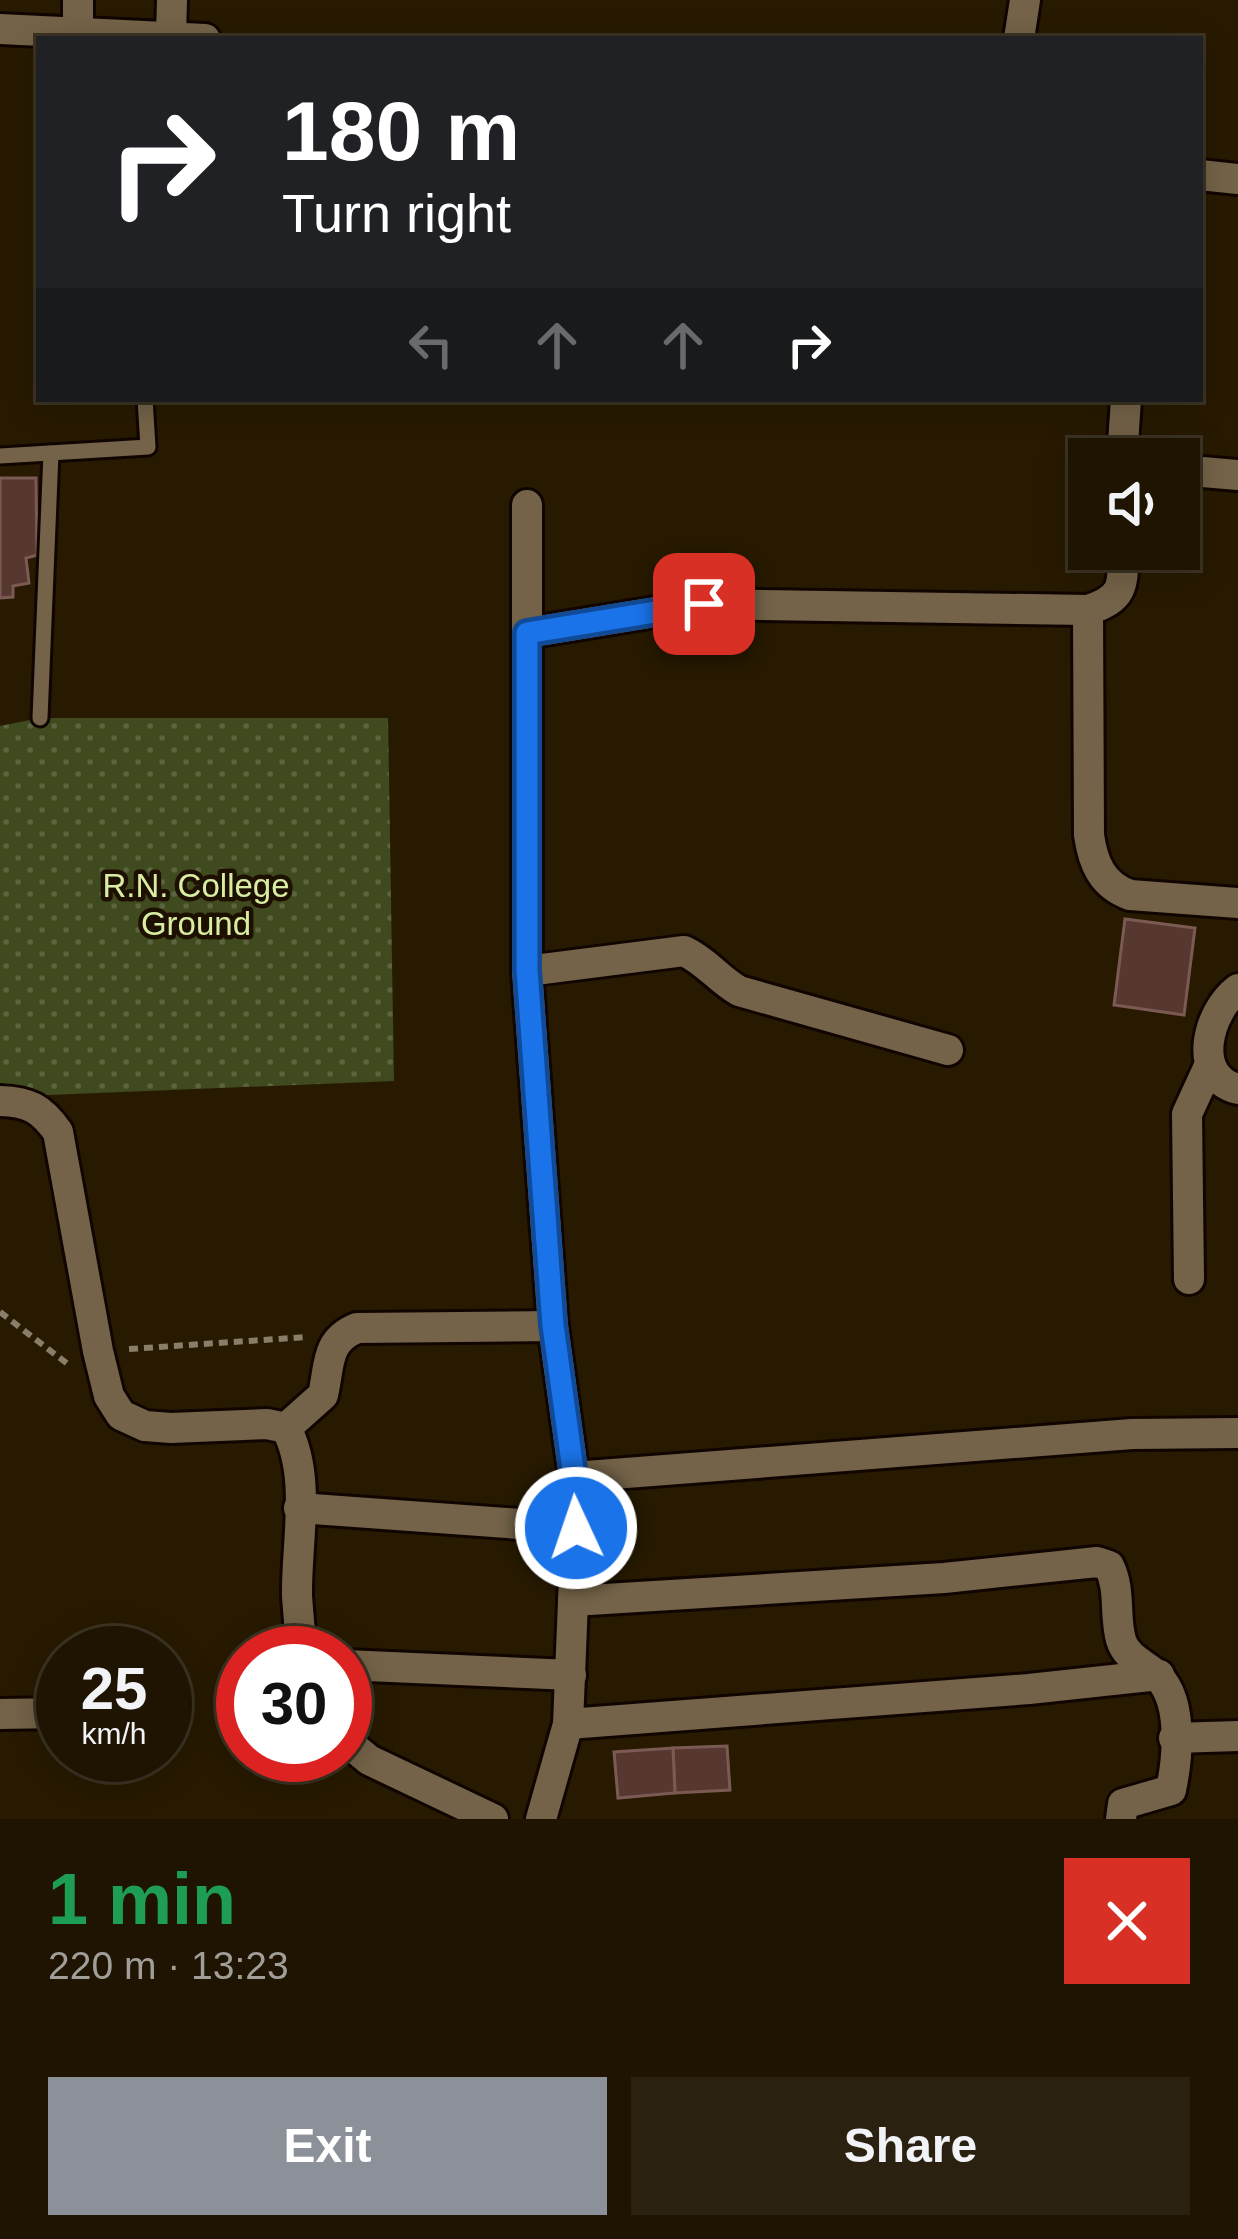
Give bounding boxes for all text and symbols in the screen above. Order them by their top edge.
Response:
icon: right [84,84,240,240]
text: 180 m [282,84,520,178]
text: Turn right [282,183,511,243]
icon: left [398,312,464,378]
icon: ahead [524,312,590,378]
icon: ahead [650,312,716,378]
icon: right [776,312,842,378]
map controls [1068,438,1200,570]
button: sound [1068,438,1200,570]
pin [653,553,755,655]
icon: arrive [671,571,737,637]
park label: R.N. College Ground [102,867,290,942]
position arrow [513,1465,639,1591]
speed limit sign: 30 [216,1626,372,1782]
text: 25 [81,1655,147,1722]
text: km/h [81,1717,147,1750]
button: close [1064,1858,1190,1984]
text: 1 min [48,1859,236,1939]
text: 220 m · 13:23 [48,1944,289,1987]
button: Exit [48,2077,607,2215]
button: Share [631,2077,1190,2215]

